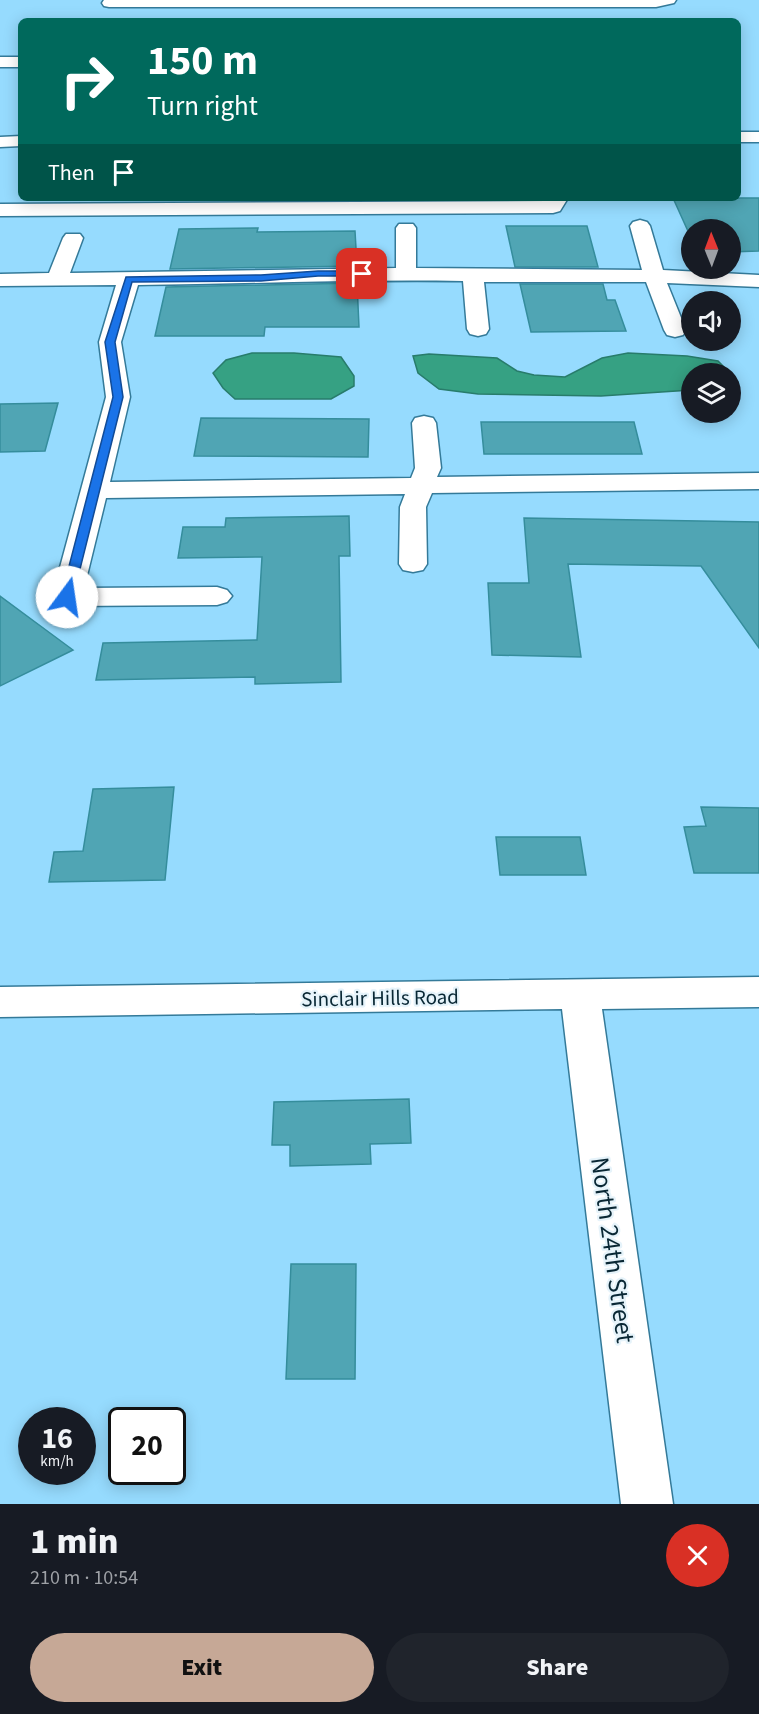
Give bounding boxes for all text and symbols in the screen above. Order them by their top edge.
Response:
text: 150 m [147,31,258,91]
icon: right [48,42,126,120]
text: Turn right [147,87,258,126]
icon: arrive [107,156,140,189]
text: Then [48,157,95,189]
north arrow [681,219,741,279]
map controls [681,219,741,423]
pin [336,248,387,299]
icon: arrive [345,257,378,290]
button: sound [681,291,741,351]
button: layers [681,363,741,423]
position arrow [35,565,99,629]
street label: Sinclair Hills Road [301,982,459,1014]
street label: North 24th Street [581,1155,644,1346]
speed limit sign: 20 [108,1407,186,1485]
text: 16 [41,1417,73,1460]
text: km/h [40,1451,74,1472]
text: 1 min [30,1516,118,1567]
button: close [666,1524,729,1587]
text: 210 m · 10:54 [30,1564,138,1592]
button: Exit [30,1633,374,1702]
button: Share [386,1633,729,1702]

